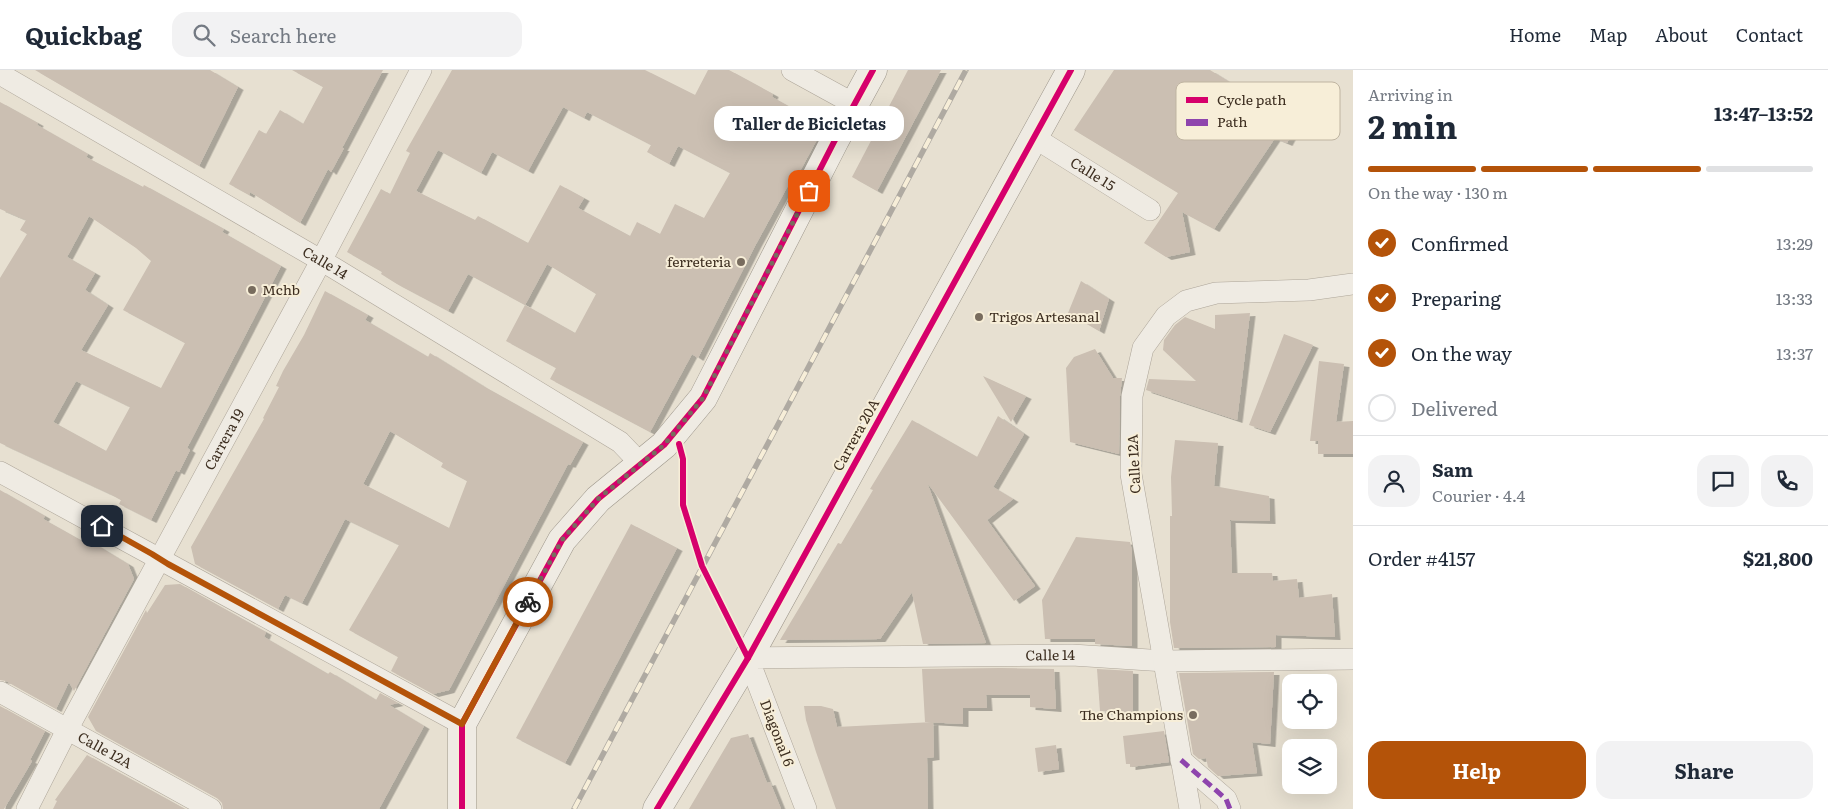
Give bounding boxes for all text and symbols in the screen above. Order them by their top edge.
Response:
search box [172,12,522,57]
text: Quickbag [25,17,142,52]
icon: search [190,21,218,49]
text: Search here [230,21,336,49]
text: Home [1509,21,1561,48]
text: Map [1589,21,1627,48]
text: About [1655,21,1708,48]
text: Contact [1736,21,1803,48]
legend [1176,82,1340,140]
text: Arriving in [1368,82,1453,106]
text: Cycle path [1217,89,1286,109]
text: 13:47–13:52 [1714,99,1813,127]
text: 2 min [1368,101,1457,149]
callout: Taller de Bicicletas [714,106,904,141]
text: Taller de Bicicletas [732,111,886,135]
text: Path [1217,111,1247,131]
street label: Calle 15 [1067,152,1119,195]
pin [788,170,830,212]
icon: bag [795,177,823,205]
text: On the way · 130 m [1368,180,1508,204]
icon: check [1368,229,1396,257]
text: Confirmed [1411,229,1509,257]
text: 13:29 [1776,231,1813,255]
street label: Calle 14 [299,241,352,283]
place label: ferreteria [667,251,731,271]
marker: ferreteria [735,256,747,268]
place label: Mchb [262,279,300,299]
marker: Mchb [246,284,258,296]
icon: check [1368,284,1396,312]
text: Preparing [1411,284,1501,312]
text: 13:33 [1776,286,1813,310]
place label: Trigos Artesanal [989,306,1100,326]
marker: Trigos Artesanal [973,311,985,323]
icon: check [1368,339,1396,367]
text: On the way [1411,339,1512,367]
text: 13:37 [1776,341,1813,365]
street label: Carrera 20A [827,394,884,474]
text: Delivered [1411,394,1498,422]
street label: Carrera 19 [199,405,248,473]
street label: Calle 12A [1121,433,1145,494]
button: person [1368,455,1420,507]
text: Sam [1432,455,1473,483]
button: chat [1697,455,1749,507]
button: phone [1761,455,1813,507]
text: Courier · 4.4 [1432,483,1525,507]
pin [81,505,123,547]
icon: home [88,512,116,540]
text: Order #4157 [1368,544,1475,572]
text: $21,800 [1743,544,1813,572]
courier [503,577,553,627]
icon: bike [514,588,542,616]
street label: Calle 14 [1025,644,1075,664]
map controls [1282,674,1337,794]
button: locate [1282,674,1337,729]
street label: Diagonal 6 [756,696,800,770]
place label: The Champions [1079,704,1183,724]
marker: The Champions [1187,709,1199,721]
street label: Calle 12A [74,726,137,773]
button: layers [1282,739,1337,794]
button: Help [1368,741,1586,799]
button: Share [1596,741,1813,799]

